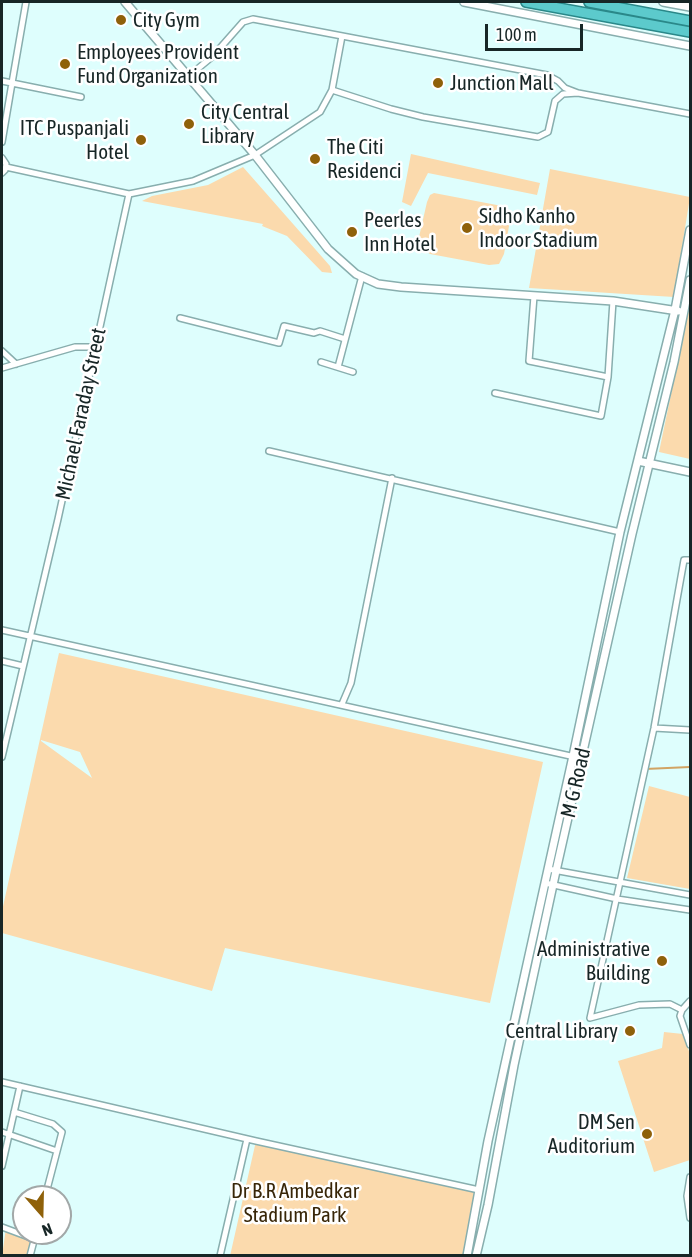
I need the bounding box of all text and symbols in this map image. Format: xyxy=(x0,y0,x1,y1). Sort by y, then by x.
place label: City Gym xyxy=(133,7,200,33)
scale bar xyxy=(488,12,586,50)
marker: City Gym xyxy=(114,13,128,27)
text: 100 m xyxy=(496,24,537,45)
place label: Employees Provident Fund Organization xyxy=(77,39,239,89)
marker: Employees Provident Fund Organization xyxy=(58,57,72,71)
place label: Junction Mall xyxy=(450,70,554,96)
marker: Junction Mall xyxy=(431,76,445,90)
place label: City Central Library xyxy=(201,99,289,149)
place label: ITC Puspanjali Hotel xyxy=(20,115,129,165)
marker: City Central Library xyxy=(182,117,196,131)
marker: ITC Puspanjali Hotel xyxy=(134,133,148,147)
place label: The Citi Residenci xyxy=(327,134,402,184)
marker: The Citi Residenci xyxy=(308,152,322,166)
place label: Sidho Kanho Indoor Stadium xyxy=(479,203,598,253)
place label: Peerles Inn Hotel xyxy=(364,207,436,257)
marker: Sidho Kanho Indoor Stadium xyxy=(460,221,474,235)
marker: Peerles Inn Hotel xyxy=(345,225,359,239)
street label: Michael Faraday Street xyxy=(50,326,112,502)
street label: M G Road xyxy=(556,746,596,820)
place label: Administrative Building xyxy=(537,936,650,986)
marker: Administrative Building xyxy=(655,954,669,968)
place label: Central Library xyxy=(506,1018,618,1044)
marker: Central Library xyxy=(623,1024,637,1038)
place label: DM Sen Auditorium xyxy=(548,1109,635,1159)
marker: DM Sen Auditorium xyxy=(640,1127,654,1141)
park label: Dr B.R Ambedkar Stadium Park xyxy=(231,1178,359,1228)
north arrow xyxy=(12,1185,72,1245)
text: N xyxy=(40,1220,55,1240)

